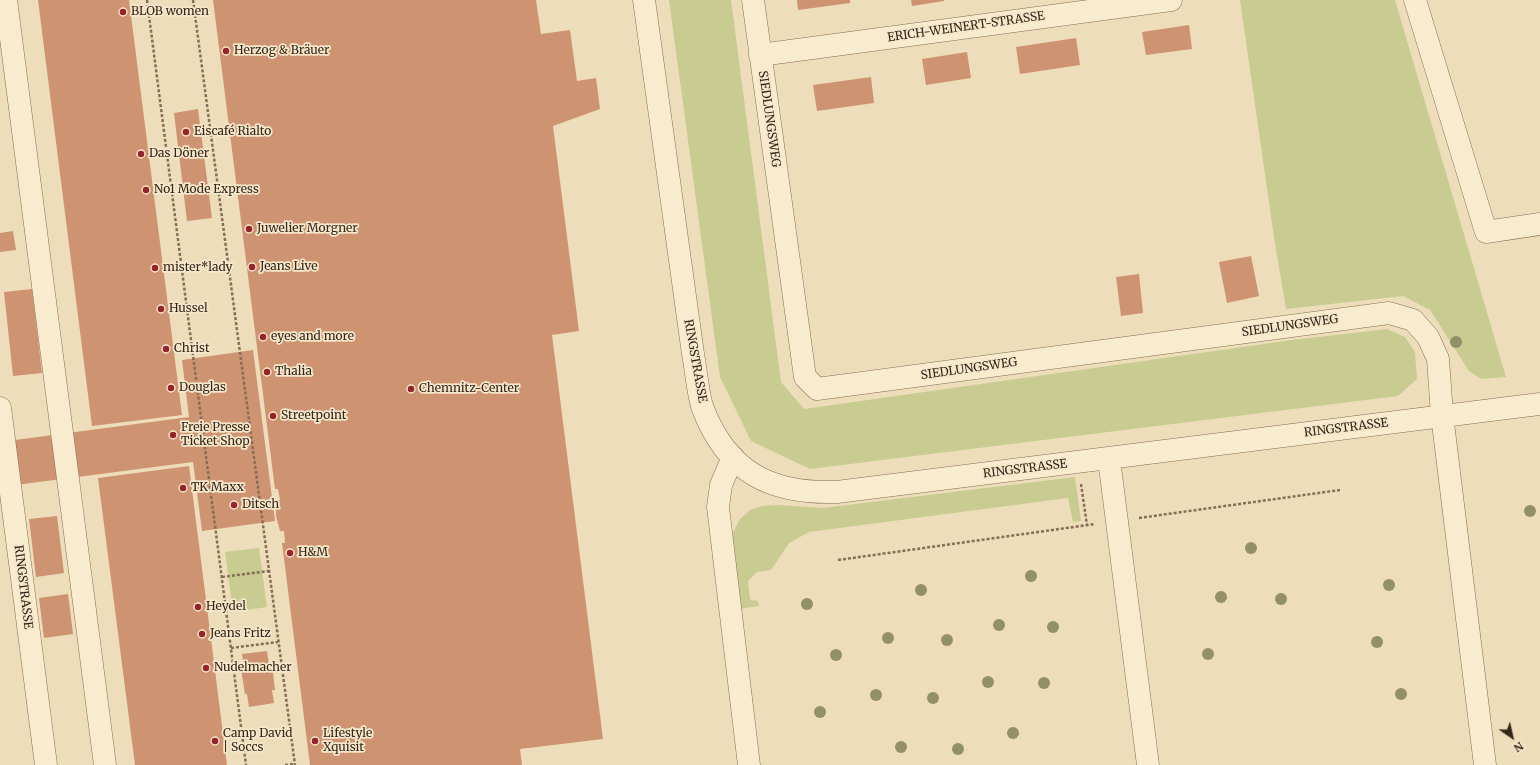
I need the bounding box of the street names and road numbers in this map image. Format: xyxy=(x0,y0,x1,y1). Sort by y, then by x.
street label: ERICH-WEINERT-STRASSE xyxy=(886,9,1046,45)
street label: SIEDLUNGSWEG xyxy=(755,70,783,168)
street label: SIEDLUNGSWEG xyxy=(1241,312,1339,340)
street label: RINGSTRASSE xyxy=(681,318,709,404)
street label: SIEDLUNGSWEG xyxy=(920,355,1018,383)
street label: RINGSTRASSE xyxy=(1303,416,1389,440)
street label: RINGSTRASSE xyxy=(982,457,1068,481)
street label: RINGSTRASSE xyxy=(11,544,35,630)

